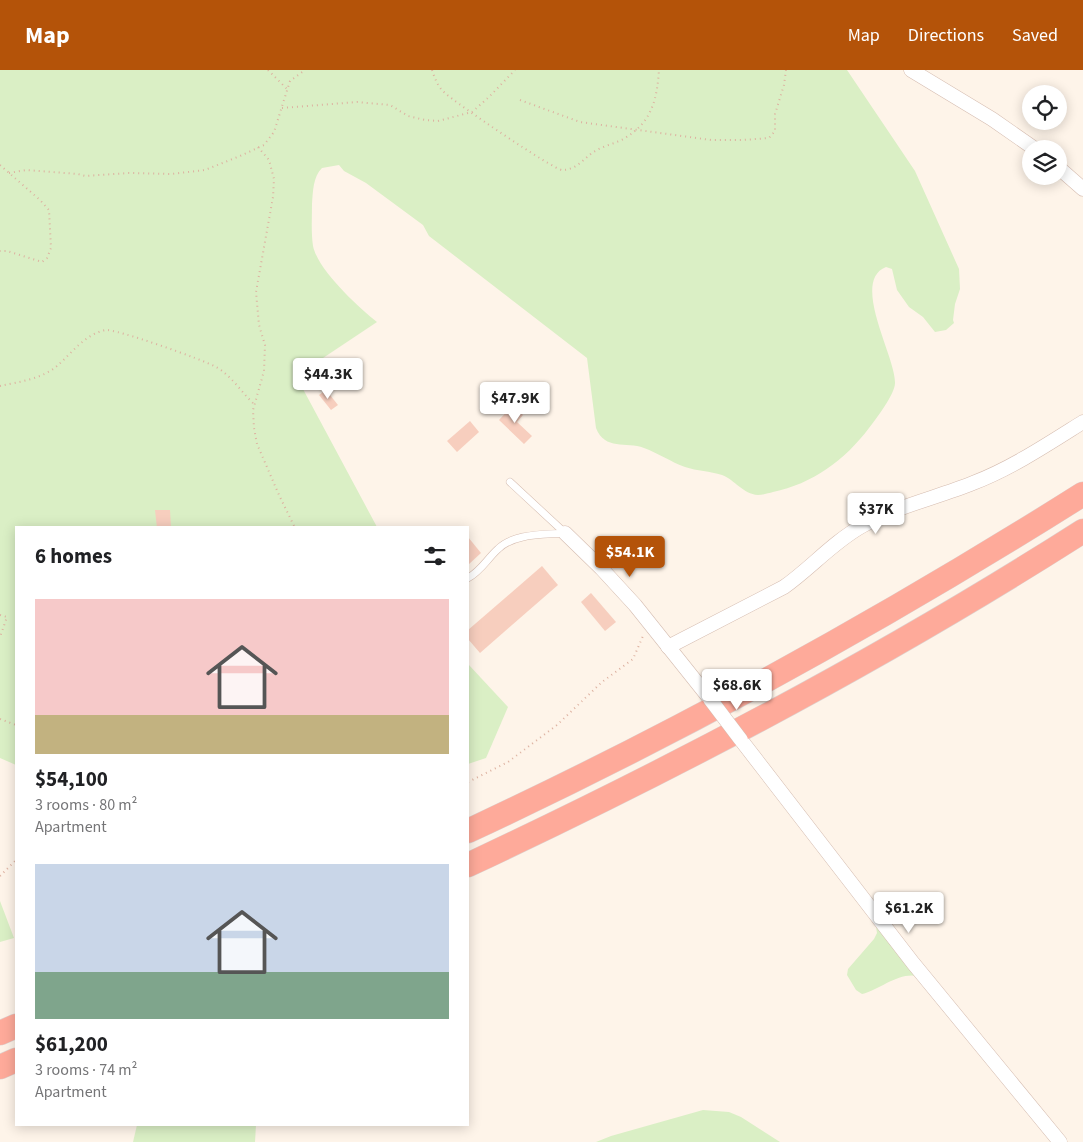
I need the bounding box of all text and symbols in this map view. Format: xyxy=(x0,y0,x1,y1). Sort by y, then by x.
text: Map xyxy=(25,18,70,53)
text: Map xyxy=(848,23,880,48)
text: Directions xyxy=(908,23,984,48)
text: Saved xyxy=(1012,23,1058,48)
map controls xyxy=(1022,85,1067,185)
button: locate xyxy=(1022,85,1067,130)
button: layers xyxy=(1022,140,1067,185)
pin: $44.3K xyxy=(287,358,369,400)
text: $44.3K xyxy=(304,363,352,385)
pin: $47.9K xyxy=(474,382,556,424)
text: $47.9K xyxy=(491,387,539,409)
pin: $37K xyxy=(846,492,906,535)
text: $37K xyxy=(858,498,894,520)
pin: $54.1K xyxy=(589,536,671,578)
text: 6 homes xyxy=(35,541,112,571)
text: $54.1K xyxy=(606,541,654,563)
icon: filters xyxy=(421,542,449,570)
icon: home xyxy=(197,632,287,722)
pin: $68.6K xyxy=(696,668,778,711)
text: $68.6K xyxy=(713,674,761,696)
text: $54,100 xyxy=(35,764,108,794)
text: 3 rooms · 80 m² xyxy=(35,794,137,816)
text: Apartment xyxy=(35,816,107,838)
pin: $61.2K xyxy=(868,892,950,934)
icon: home xyxy=(197,897,287,987)
text: $61.2K xyxy=(885,897,933,919)
text: $61,200 xyxy=(35,1029,108,1059)
text: 3 rooms · 74 m² xyxy=(35,1059,137,1081)
text: Apartment xyxy=(35,1081,107,1103)

